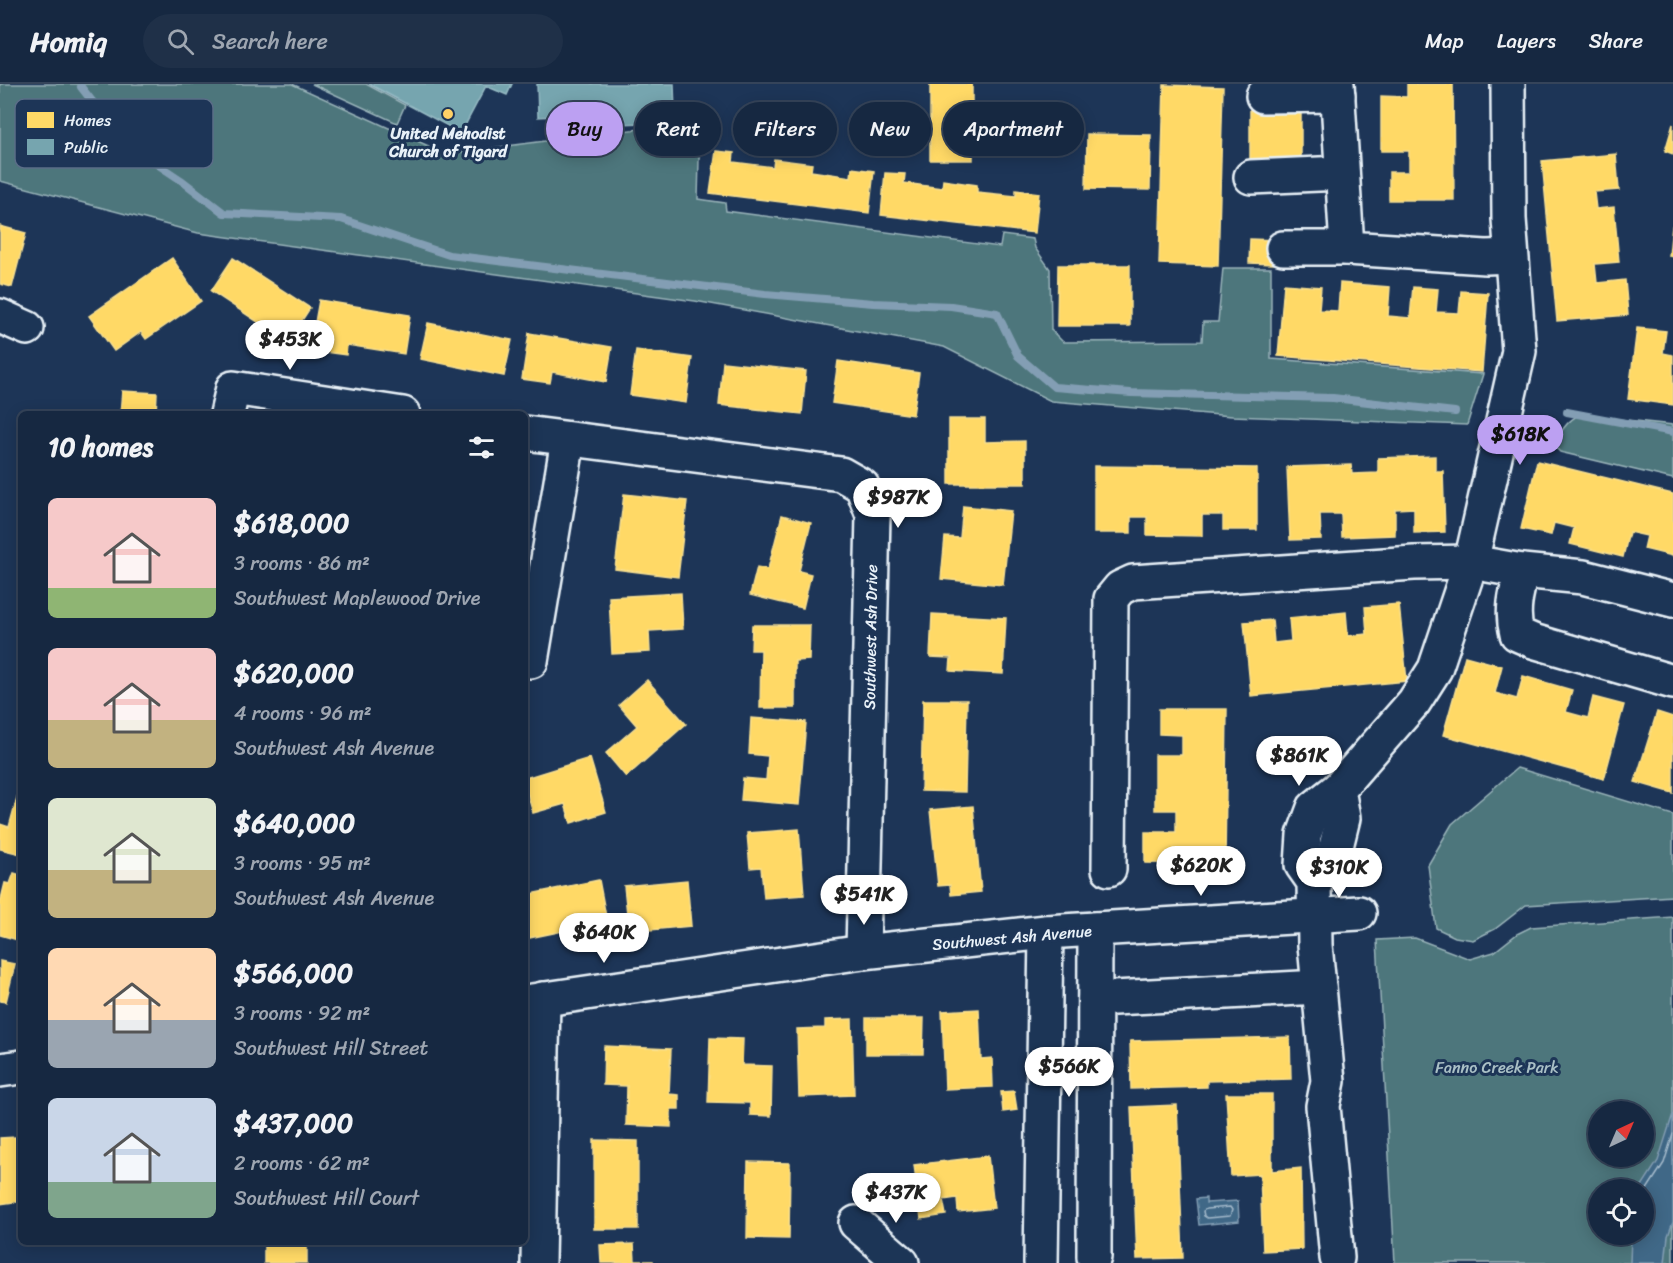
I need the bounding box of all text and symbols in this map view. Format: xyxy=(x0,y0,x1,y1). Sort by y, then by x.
search box xyxy=(143,14,563,68)
text: Homiq xyxy=(30,17,107,66)
text: Search here xyxy=(212,22,328,61)
text: Map xyxy=(1425,22,1464,60)
text: Layers xyxy=(1497,22,1556,60)
text: Share xyxy=(1589,22,1643,60)
icon: search xyxy=(164,25,197,58)
legend xyxy=(15,99,213,168)
chip: Buy xyxy=(546,102,623,156)
chip: Rent xyxy=(635,102,721,156)
chip: Filters xyxy=(733,102,837,156)
chip: New xyxy=(849,102,931,156)
chip: Apartment xyxy=(943,102,1084,156)
text: Homes xyxy=(64,106,112,135)
marker: United Mehodist Church of Tigard xyxy=(441,107,455,121)
place label: United Mehodist Church of Tigard xyxy=(388,119,508,166)
text: Public xyxy=(64,133,108,162)
pin: $453K xyxy=(248,320,332,371)
text: $453K xyxy=(259,322,321,357)
pin: $618K xyxy=(1478,415,1562,466)
text: $618K xyxy=(1491,417,1549,452)
text: 10 homes xyxy=(48,424,153,470)
icon: filters xyxy=(465,431,498,464)
pin: $987K xyxy=(856,478,940,529)
text: $987K xyxy=(867,480,929,515)
text: $618,000 xyxy=(234,500,349,546)
icon: home xyxy=(96,522,168,594)
text: 3 rooms · 86 m² xyxy=(234,546,370,581)
street label: Southwest Ash Drive xyxy=(855,564,886,710)
text: Southwest Maplewood Drive xyxy=(234,581,480,616)
text: $620,000 xyxy=(234,650,354,696)
icon: home xyxy=(96,672,168,744)
text: 4 rooms · 96 m² xyxy=(234,696,372,731)
text: Southwest Ash Avenue xyxy=(234,731,434,766)
pin: $861K xyxy=(1257,736,1341,787)
text: $861K xyxy=(1270,738,1328,773)
text: $640,000 xyxy=(234,800,355,846)
icon: home xyxy=(96,822,168,894)
text: 3 rooms · 95 m² xyxy=(234,846,371,881)
pin: $620K xyxy=(1159,846,1243,897)
text: $620K xyxy=(1170,848,1232,883)
pin: $310K xyxy=(1297,848,1381,899)
text: $310K xyxy=(1310,850,1368,885)
pin: $541K xyxy=(822,875,906,926)
text: $541K xyxy=(835,877,893,912)
text: Southwest Ash Avenue xyxy=(234,881,434,916)
pin: $640K xyxy=(562,913,646,964)
text: $640K xyxy=(573,915,635,950)
street label: Southwest Ash Avenue xyxy=(931,916,1093,959)
text: $566,000 xyxy=(234,950,353,996)
icon: home xyxy=(96,972,168,1044)
text: 3 rooms · 92 m² xyxy=(234,996,370,1031)
text: Southwest Hill Street xyxy=(234,1031,428,1066)
pin: $566K xyxy=(1027,1047,1111,1098)
text: $566K xyxy=(1039,1049,1099,1084)
park label: Fanno Creek Park xyxy=(1435,1053,1559,1082)
text: $437,000 xyxy=(234,1100,353,1146)
north arrow xyxy=(1588,1101,1654,1167)
map controls xyxy=(1588,1101,1654,1245)
icon: home xyxy=(96,1122,168,1194)
text: 2 rooms · 62 m² xyxy=(234,1146,370,1181)
pin: $437K xyxy=(854,1173,938,1224)
text: $437K xyxy=(866,1175,926,1210)
button: locate xyxy=(1588,1179,1654,1245)
text: Southwest Hill Court xyxy=(234,1181,419,1216)

